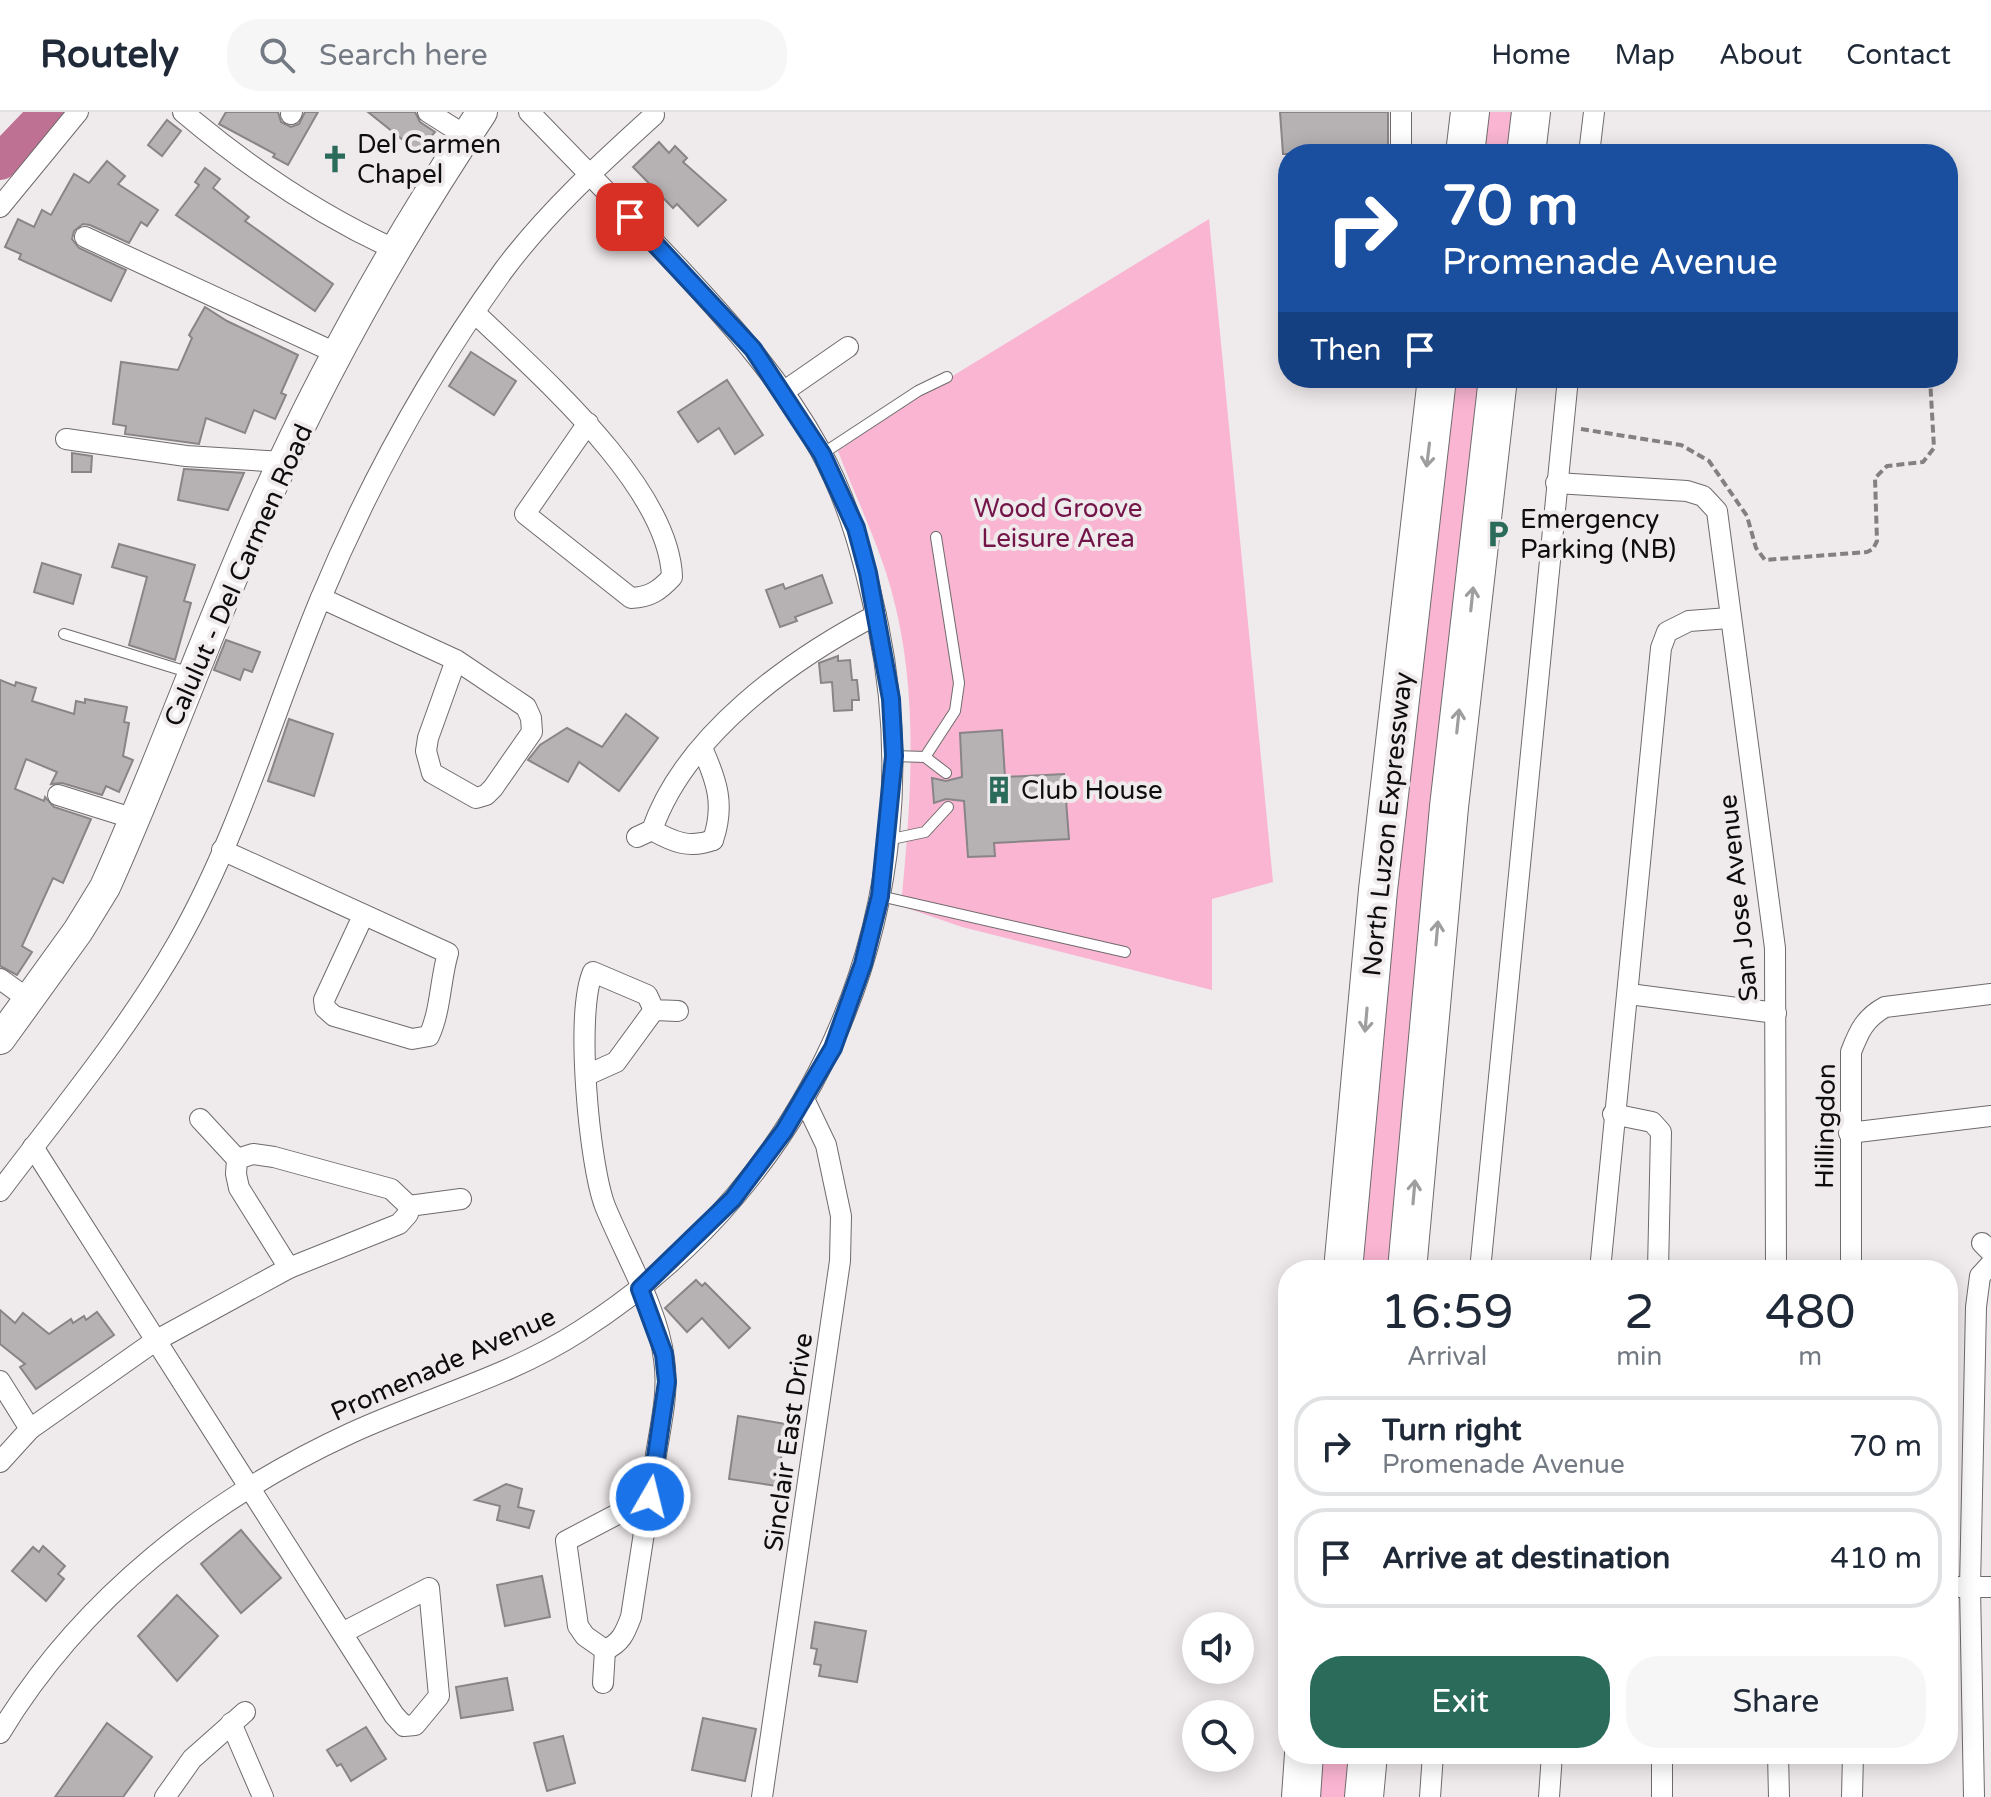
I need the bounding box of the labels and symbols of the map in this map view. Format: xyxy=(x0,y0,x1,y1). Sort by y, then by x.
place label: Del Carmen Chapel xyxy=(357,129,501,190)
church icon: Del Carmen Chapel xyxy=(320,144,350,174)
pin xyxy=(596,183,664,251)
street label: Calulut - Del Carmen Road xyxy=(158,419,319,731)
one-way arrow xyxy=(1420,442,1435,468)
park label: Wood Groove Leisure Area xyxy=(974,493,1142,554)
place label: Emergency Parking (NB) xyxy=(1520,504,1676,565)
parking icon: Emergency Parking (NB) xyxy=(1483,519,1513,549)
one-way arrow xyxy=(1464,586,1479,613)
street label: North Luzon Expressway xyxy=(1356,670,1419,978)
one-way arrow xyxy=(1451,708,1466,735)
building icon: Club House xyxy=(984,775,1014,805)
place label: Club House xyxy=(1021,775,1163,806)
street label: San Jose Avenue xyxy=(1712,793,1765,1003)
one-way arrow xyxy=(1429,920,1444,947)
one-way arrow xyxy=(1359,1006,1374,1033)
street label: Hillingdon xyxy=(1809,1063,1842,1189)
one-way arrow xyxy=(1406,1179,1421,1206)
street label: Promenade Avenue xyxy=(326,1301,560,1428)
street label: Sinclair East Drive xyxy=(758,1331,819,1553)
position arrow xyxy=(608,1455,692,1539)

